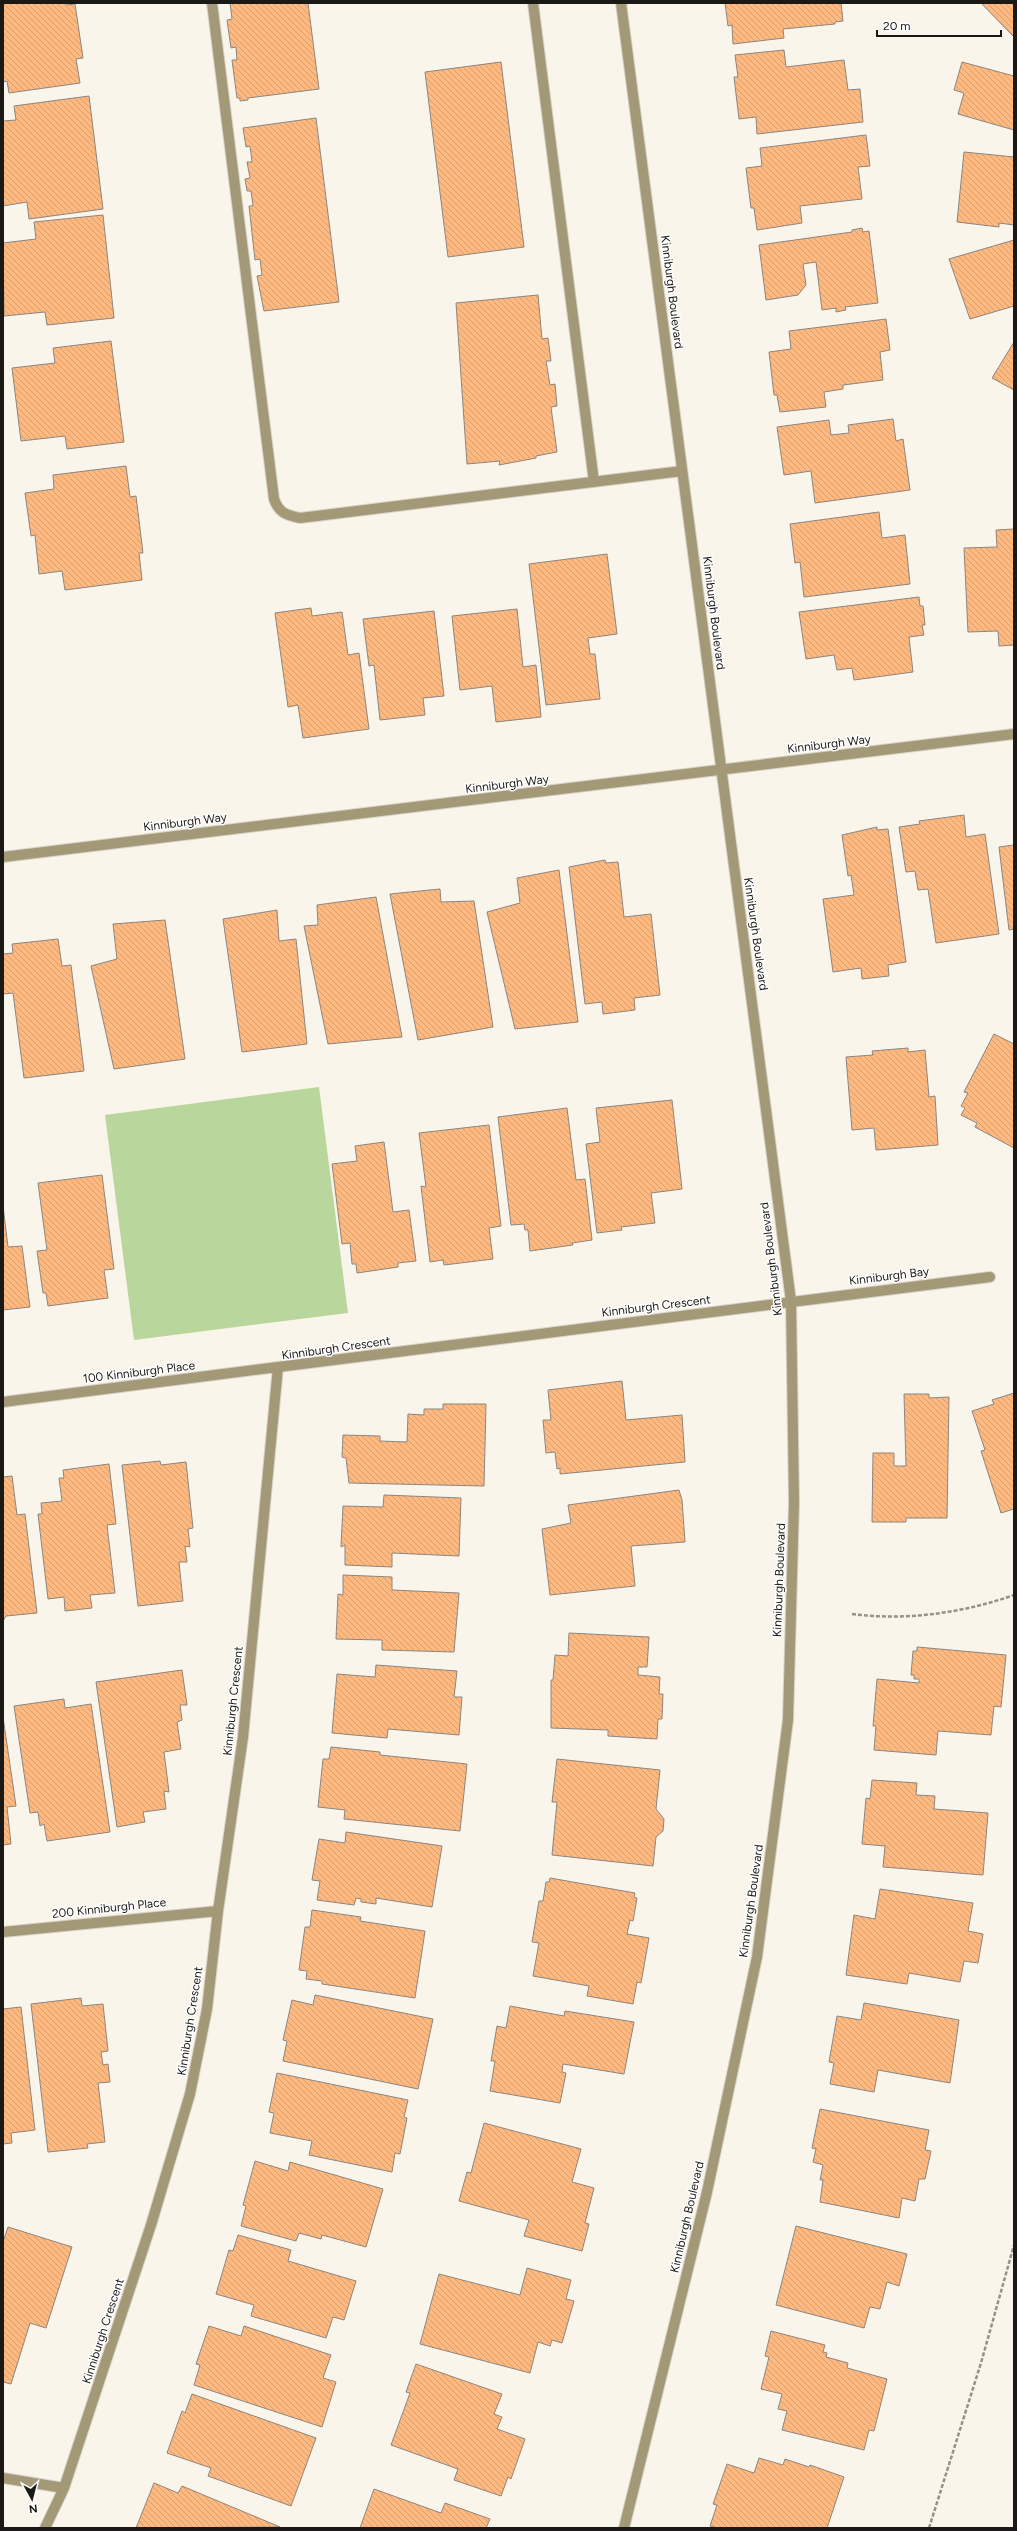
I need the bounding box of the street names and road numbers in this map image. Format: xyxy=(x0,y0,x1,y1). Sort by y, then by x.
street label: Kinniburgh Boulevard xyxy=(658,235,686,349)
street label: Kinniburgh Boulevard xyxy=(700,556,728,670)
street label: Kinniburgh Way xyxy=(786,732,872,756)
street label: Kinniburgh Way xyxy=(464,772,550,796)
street label: Kinniburgh Way xyxy=(142,810,228,834)
street label: Kinniburgh Boulevard xyxy=(741,877,771,991)
street label: Kinniburgh Boulevard xyxy=(757,1202,785,1316)
street label: Kinniburgh Bay xyxy=(848,1264,930,1288)
street label: Kinniburgh Crescent xyxy=(601,1292,712,1320)
street label: Kinniburgh Crescent xyxy=(281,1333,392,1363)
street label: 100 Kinniburgh Place xyxy=(82,1358,196,1386)
street label: Kinniburgh Boulevard xyxy=(770,1523,788,1637)
street label: Kinniburgh Crescent xyxy=(220,1645,246,1756)
street label: Kinniburgh Boulevard xyxy=(736,1844,766,1958)
street label: 200 Kinniburgh Place xyxy=(51,1895,167,1921)
street label: Kinniburgh Crescent xyxy=(174,1965,206,2076)
street label: Kinniburgh Boulevard xyxy=(667,2160,707,2274)
street label: Kinniburgh Crescent xyxy=(79,2276,127,2385)

